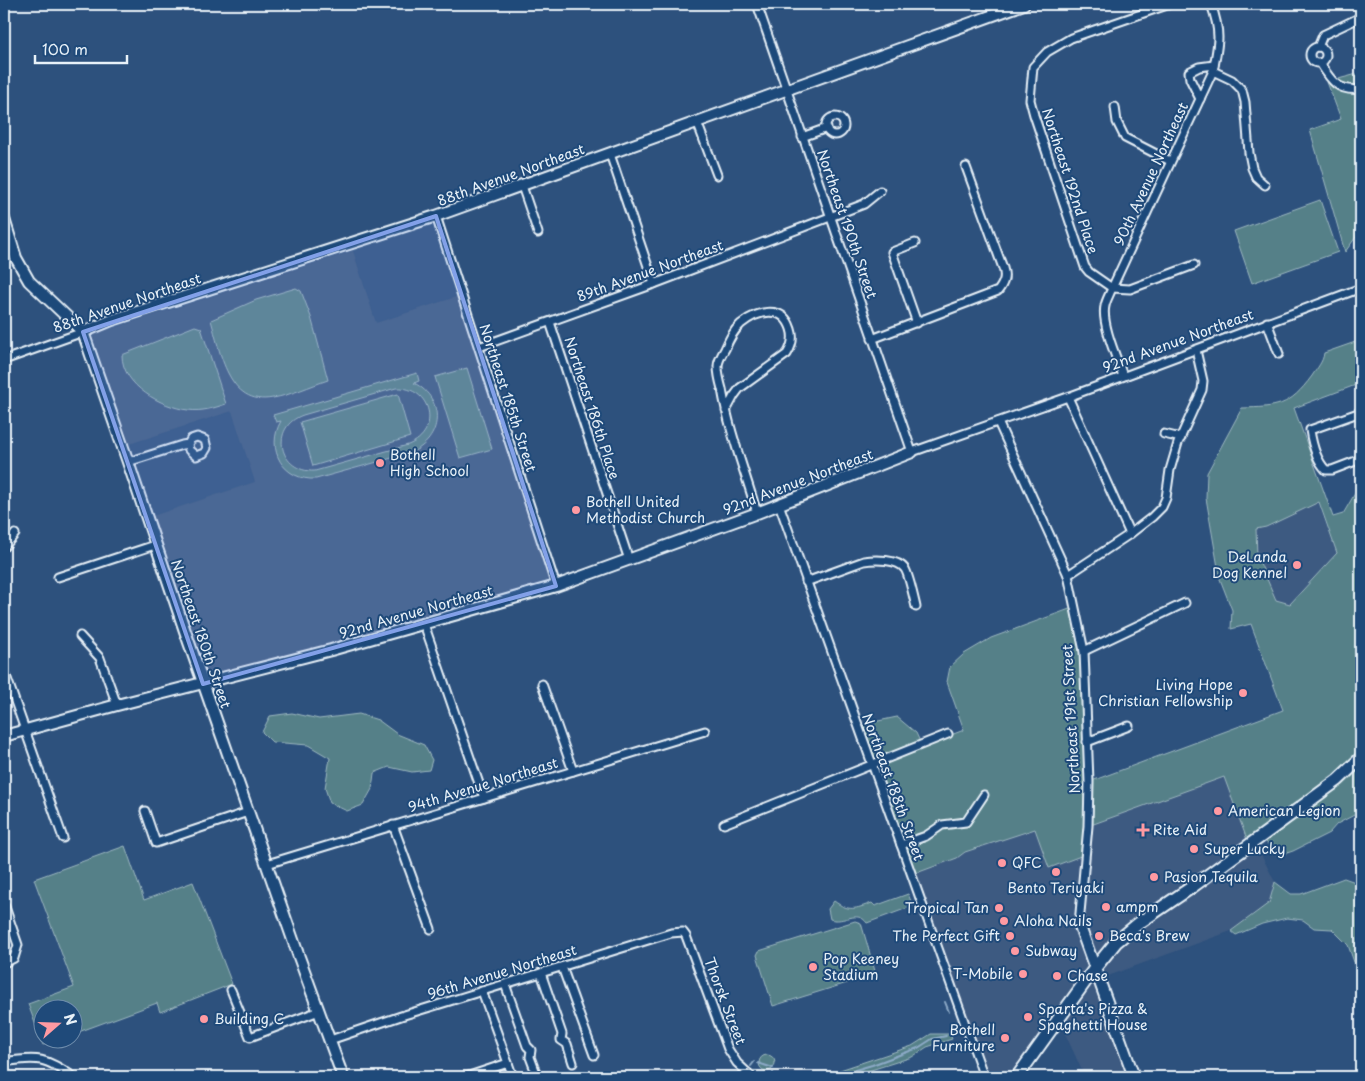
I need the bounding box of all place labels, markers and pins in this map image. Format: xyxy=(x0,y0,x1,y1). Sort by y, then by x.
place label: Bothell High School xyxy=(390,444,469,481)
marker: Bothell High School xyxy=(374,457,386,469)
place label: Bothell United Methodist Church xyxy=(586,491,705,528)
marker: Bothell United Methodist Church xyxy=(570,504,582,516)
place label: DeLanda Dog Kennel xyxy=(1212,546,1287,583)
marker: DeLanda Dog Kennel xyxy=(1291,559,1303,571)
place label: Living Hope Christian Fellowship xyxy=(1098,674,1233,711)
marker: Living Hope Christian Fellowship xyxy=(1237,687,1249,699)
place label: American Legion xyxy=(1228,800,1341,821)
marker: American Legion xyxy=(1212,805,1224,817)
place label: Rite Aid xyxy=(1153,819,1207,840)
marker: Rite Aid xyxy=(1137,824,1149,836)
place label: Super Lucky xyxy=(1204,838,1285,859)
marker: Super Lucky xyxy=(1188,843,1200,855)
place label: QFC xyxy=(1012,852,1042,873)
marker: QFC xyxy=(996,857,1008,869)
marker: Bento Teriyaki xyxy=(1050,866,1062,878)
place label: Pasion Tequila xyxy=(1164,866,1258,887)
marker: Pasion Tequila xyxy=(1148,871,1160,883)
place label: Bento Teriyaki xyxy=(1008,877,1104,898)
place label: ampm xyxy=(1116,896,1159,917)
place label: Tropical Tan xyxy=(905,897,989,918)
marker: ampm xyxy=(1100,901,1112,913)
marker: Tropical Tan xyxy=(993,902,1005,914)
place label: Aloha Nails xyxy=(1014,910,1092,931)
marker: Aloha Nails xyxy=(998,915,1010,927)
place label: The Perfect Gift xyxy=(892,925,1000,946)
place label: Beca's Brew xyxy=(1109,925,1189,946)
marker: The Perfect Gift xyxy=(1004,930,1016,942)
marker: Beca's Brew xyxy=(1093,930,1105,942)
place label: Subway xyxy=(1025,940,1077,961)
marker: Subway xyxy=(1009,945,1021,957)
place label: Pop Keeney Stadium xyxy=(823,948,899,985)
marker: Pop Keeney Stadium xyxy=(807,961,819,973)
place label: T-Mobile xyxy=(953,963,1013,984)
place label: Chase xyxy=(1067,965,1108,986)
marker: T-Mobile xyxy=(1017,968,1029,980)
marker: Chase xyxy=(1051,970,1063,982)
place label: Sparta's Pizza & Spaghetti House xyxy=(1038,998,1148,1035)
place label: Building C xyxy=(214,1008,284,1029)
marker: Sparta's Pizza & Spaghetti House xyxy=(1022,1011,1034,1023)
marker: Building C xyxy=(198,1013,210,1025)
place label: Bothell Furniture xyxy=(932,1019,995,1056)
marker: Bothell Furniture xyxy=(999,1032,1011,1044)

